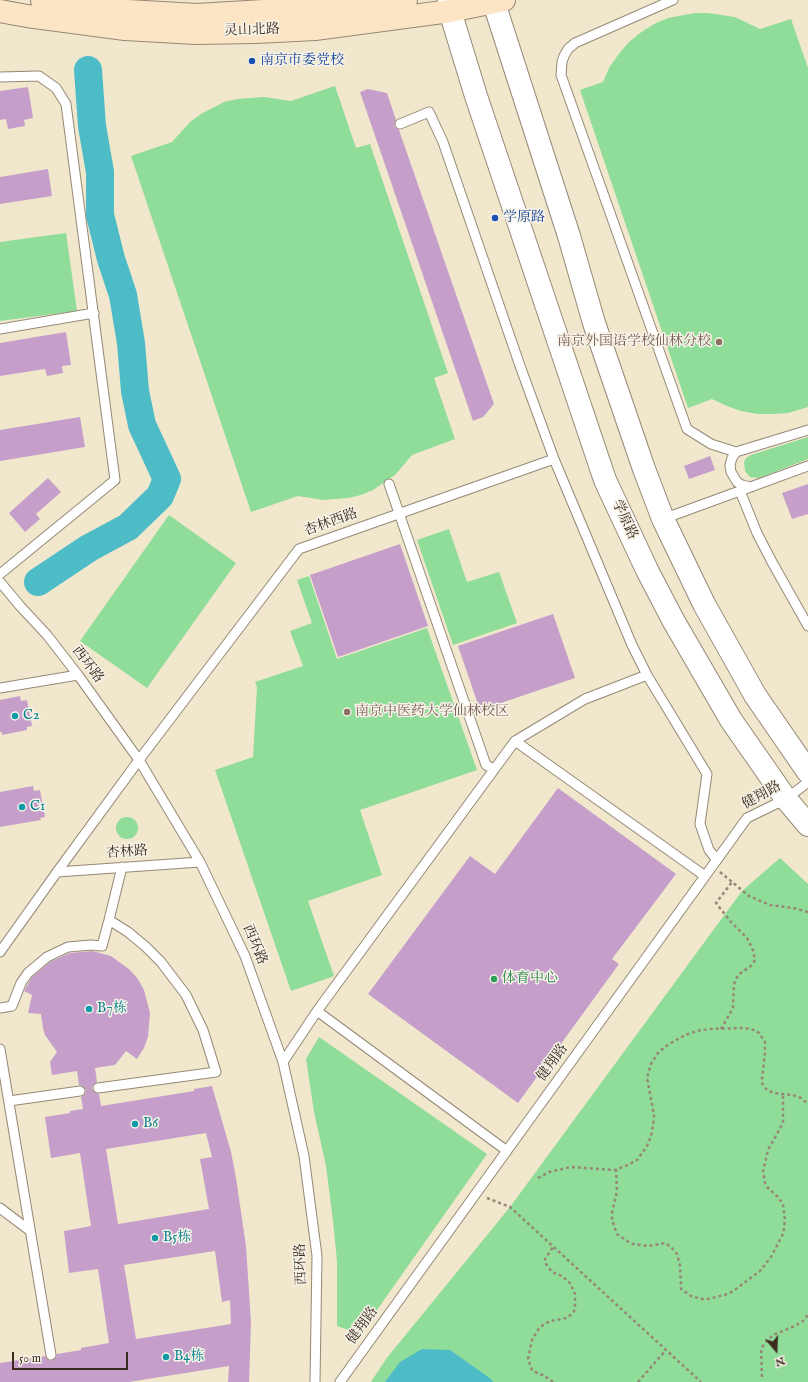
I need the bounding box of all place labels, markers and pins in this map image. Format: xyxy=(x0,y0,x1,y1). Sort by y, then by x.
place label: 南京市委党校 xyxy=(260,53,344,69)
marker: 南京市委党校 xyxy=(247,56,257,66)
place label: 学原路 xyxy=(503,210,545,226)
marker: 学原路 xyxy=(490,213,500,223)
place label: 南京外国语学校仙林分校 xyxy=(557,334,711,350)
marker: 南京外国语学校仙林分校 xyxy=(714,337,724,347)
place label: 南京中医药大学仙林校区 xyxy=(355,704,509,720)
marker: 南京中医药大学仙林校区 xyxy=(342,707,352,717)
place label: C2 xyxy=(23,708,40,724)
marker: C2 xyxy=(10,711,20,721)
place label: C1 xyxy=(30,799,45,815)
marker: C1 xyxy=(17,802,27,812)
place label: 体育中心 xyxy=(502,971,558,987)
marker: 体育中心 xyxy=(489,974,499,984)
place label: B7栋 xyxy=(97,1001,127,1017)
marker: B7栋 xyxy=(84,1004,94,1014)
place label: B6 xyxy=(143,1116,158,1132)
marker: B6 xyxy=(130,1119,140,1129)
place label: B5栋 xyxy=(163,1230,191,1246)
marker: B5栋 xyxy=(150,1233,160,1243)
place label: B4栋 xyxy=(174,1349,204,1365)
marker: B4栋 xyxy=(161,1352,171,1362)

